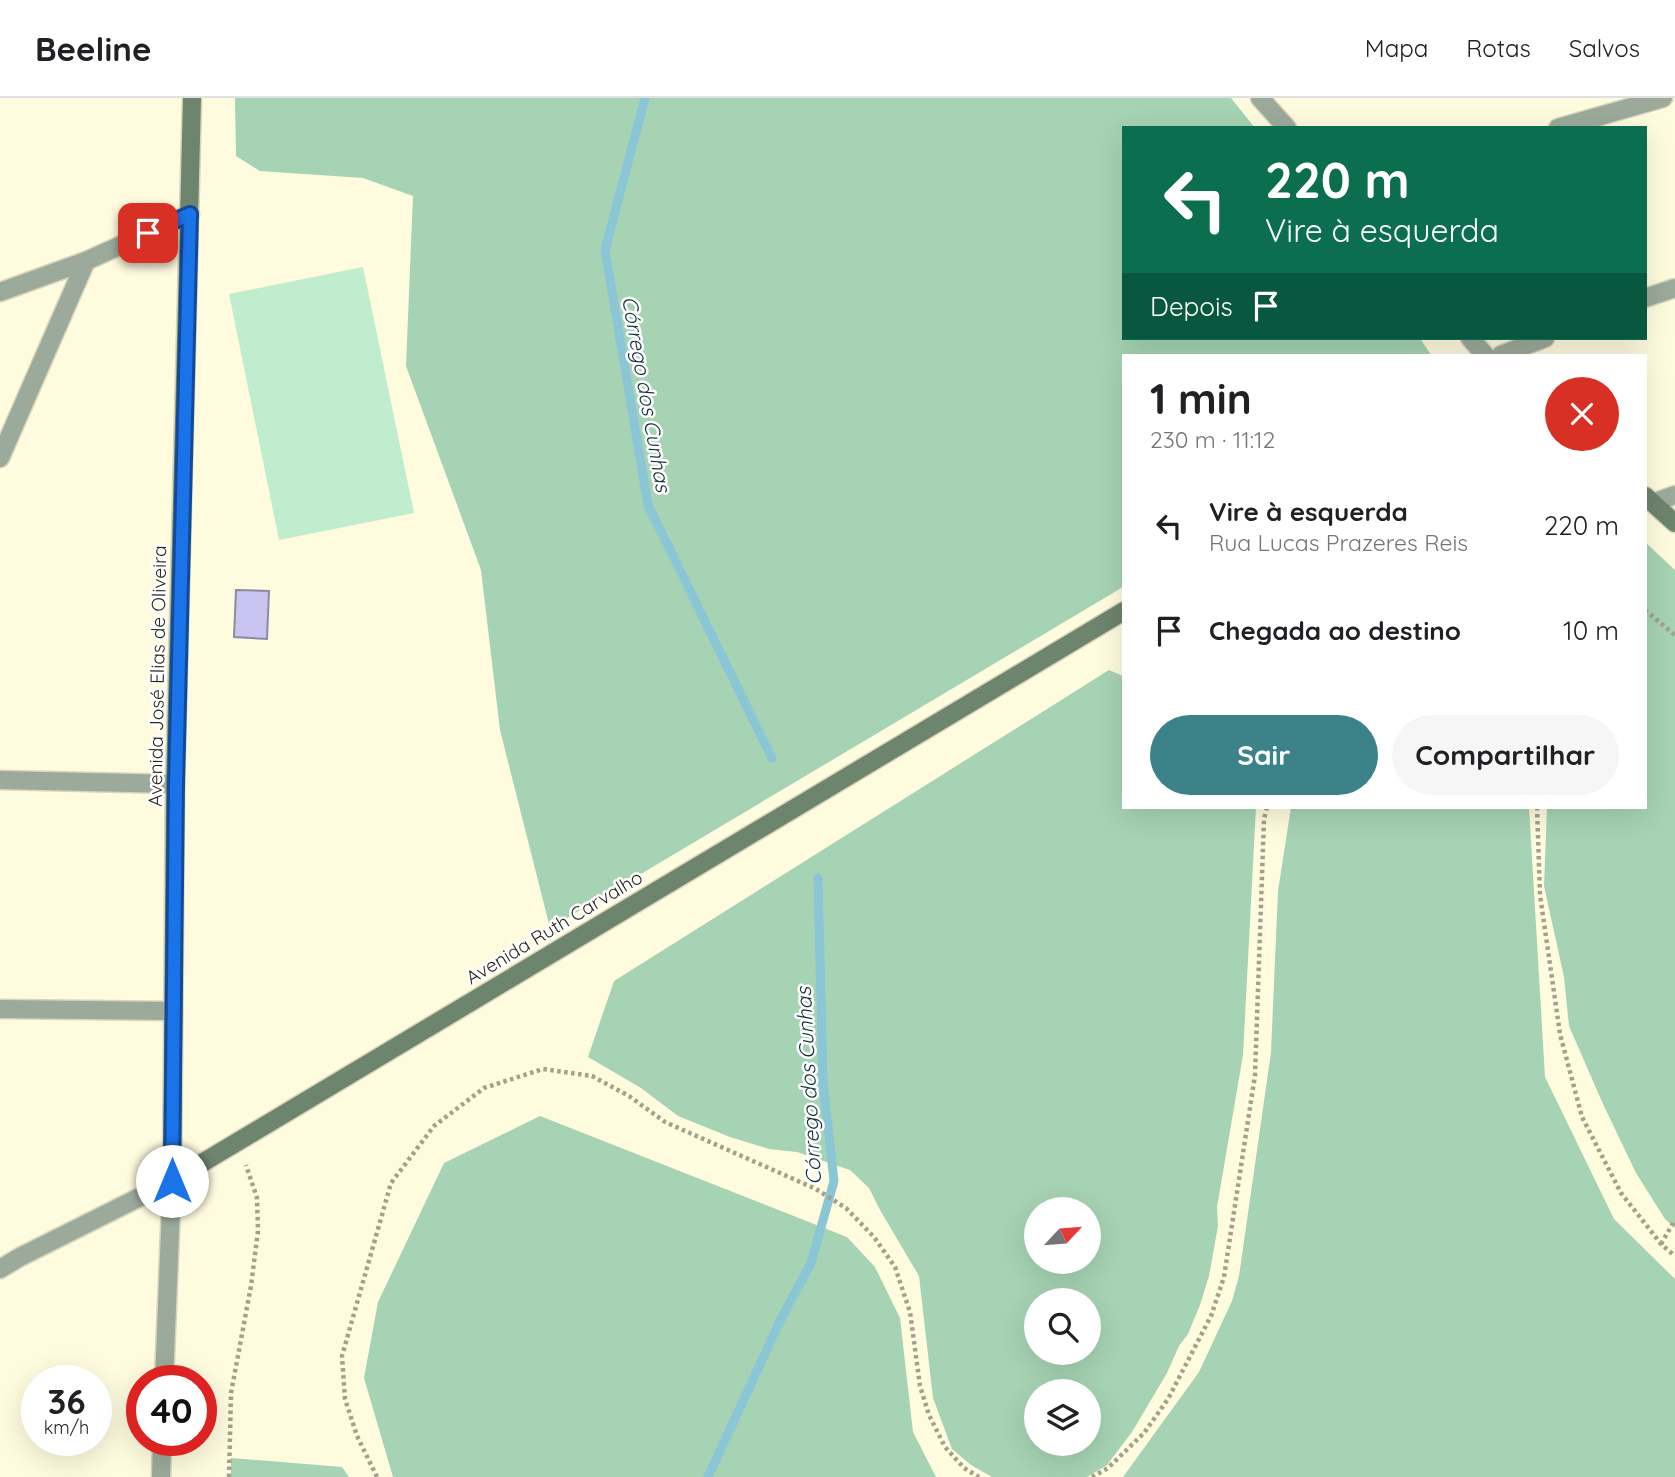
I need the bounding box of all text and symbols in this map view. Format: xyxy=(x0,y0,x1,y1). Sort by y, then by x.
text: Beeline xyxy=(35,28,151,69)
text: Mapa xyxy=(1365,33,1428,63)
text: Rotas xyxy=(1466,33,1531,63)
text: Salvos xyxy=(1569,33,1640,63)
text: 220 m xyxy=(1265,149,1410,210)
icon: left xyxy=(1150,154,1241,245)
pin xyxy=(118,203,178,263)
text: Vire à esquerda xyxy=(1265,210,1499,250)
icon: arrive xyxy=(129,214,167,252)
icon: arrive xyxy=(1247,287,1285,325)
text: Depois xyxy=(1150,290,1233,323)
water label: Córrego dos Cunhas xyxy=(617,294,677,495)
text: 1 min xyxy=(1150,372,1252,425)
button: close xyxy=(1545,377,1619,451)
text: 230 m · 11:12 xyxy=(1150,425,1275,454)
text: Vire à esquerda xyxy=(1209,495,1408,528)
icon: left xyxy=(1150,507,1188,545)
text: 220 m xyxy=(1544,509,1619,542)
text: Rua Lucas Prazeres Reis xyxy=(1209,528,1468,557)
street label: Avenida José Elias de Oliveira xyxy=(143,545,171,807)
icon: arrive xyxy=(1150,612,1188,650)
text: Chegada ao destino xyxy=(1209,614,1461,647)
text: 10 m xyxy=(1563,614,1619,647)
button: Sair xyxy=(1150,715,1378,795)
button: Compartilhar xyxy=(1392,715,1619,795)
street label: Avenida Ruth Carvalho xyxy=(461,865,647,989)
water label: Córrego dos Cunhas xyxy=(790,985,826,1186)
position arrow xyxy=(135,1144,209,1218)
north arrow xyxy=(1024,1197,1101,1274)
map controls xyxy=(1024,1197,1101,1456)
button: search xyxy=(1024,1288,1101,1365)
speed limit sign: 40 xyxy=(126,1365,217,1456)
text: 36 xyxy=(47,1379,86,1423)
button: layers xyxy=(1024,1379,1101,1456)
text: km/h xyxy=(44,1416,89,1439)

